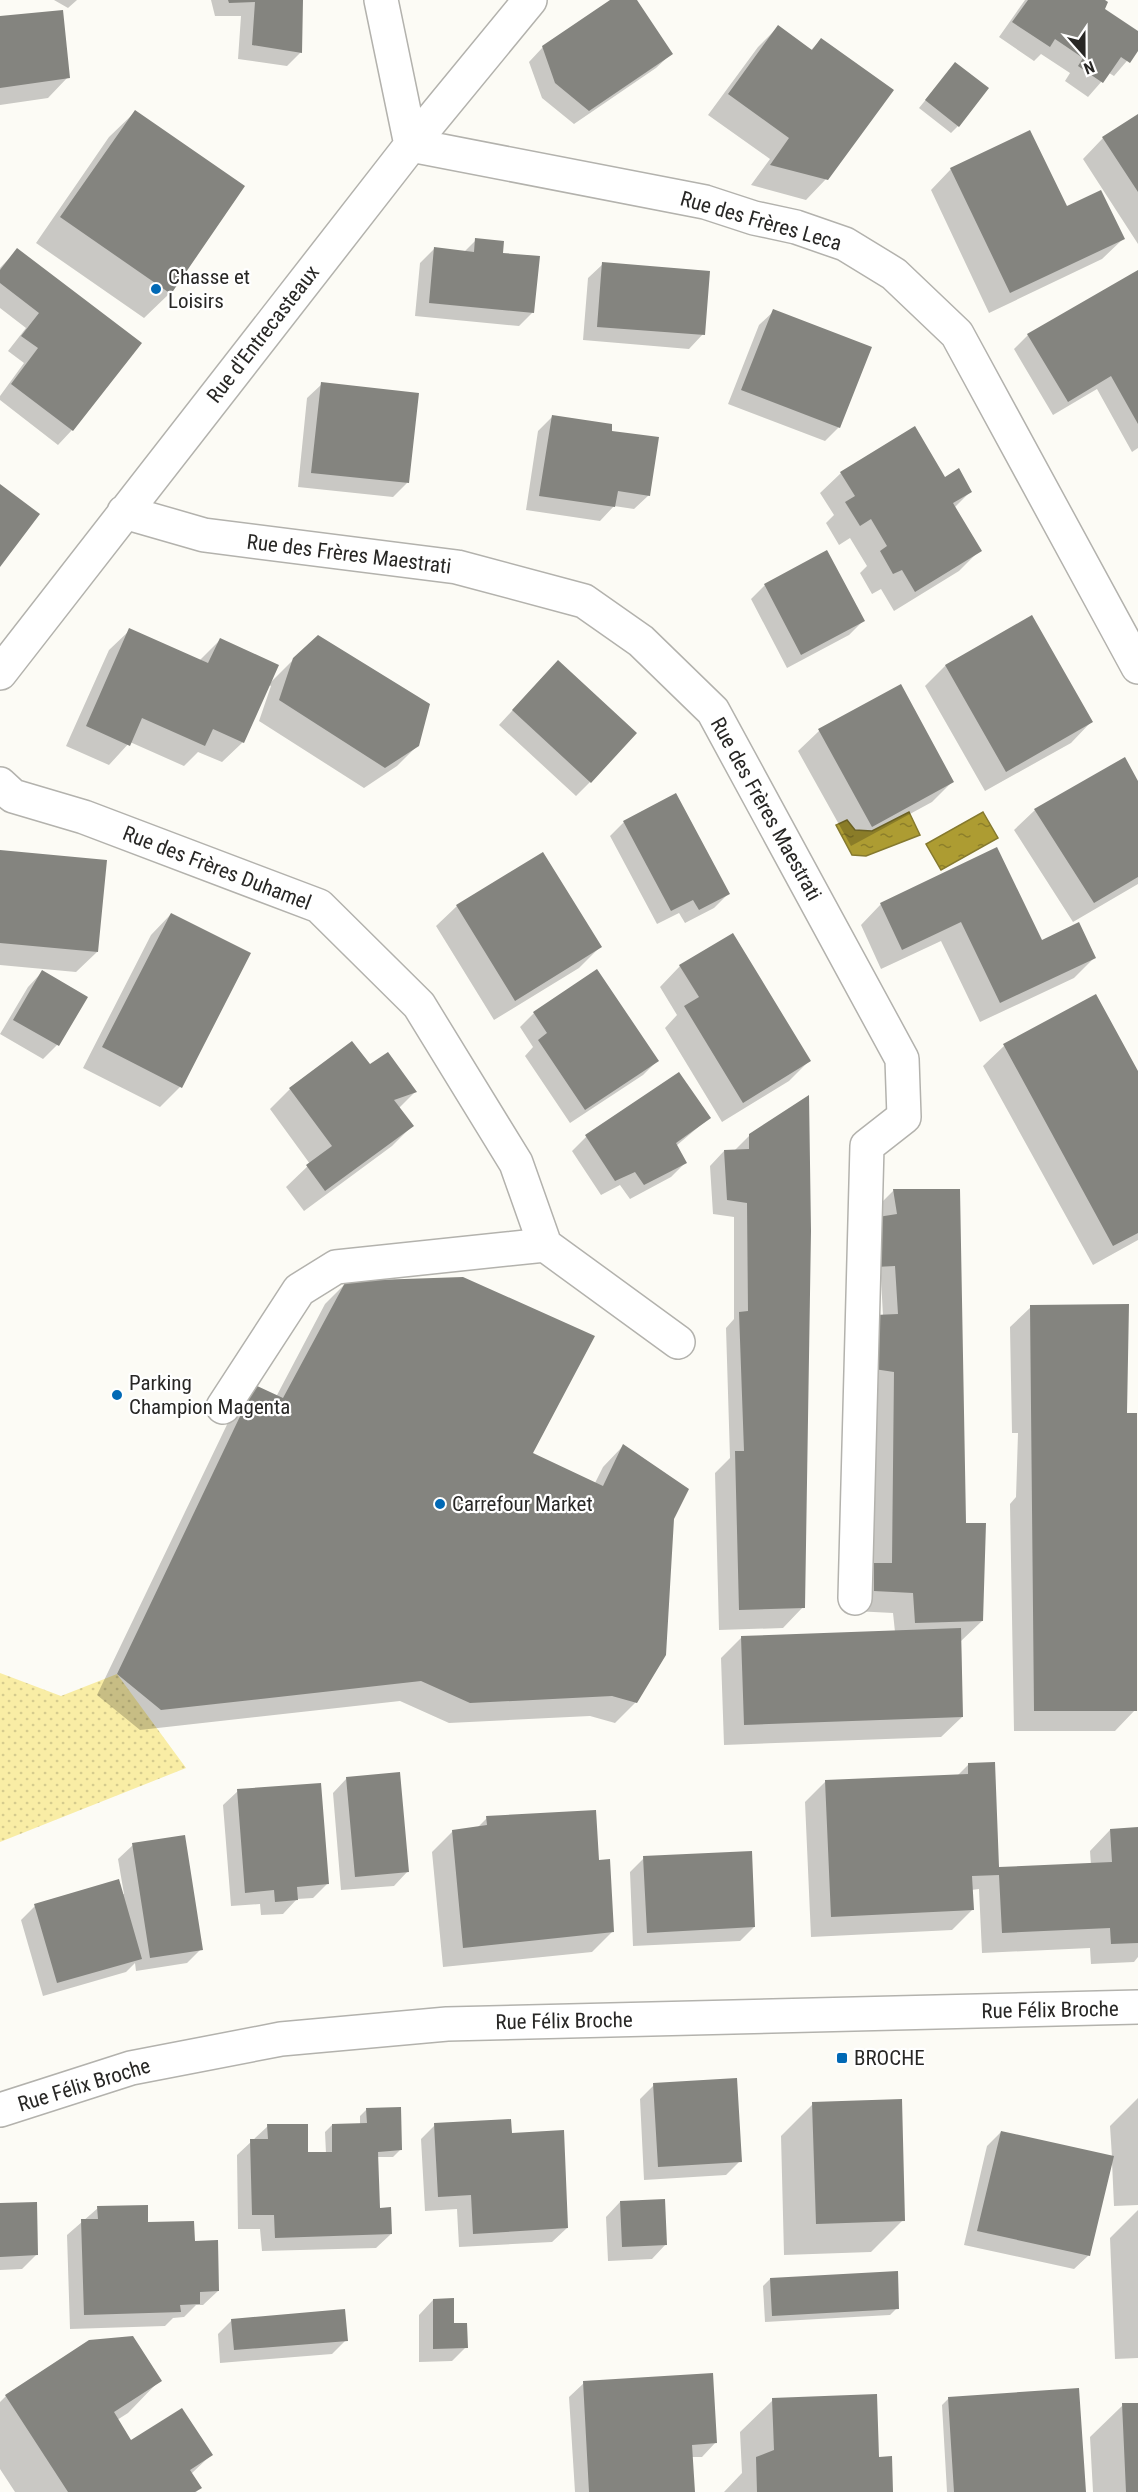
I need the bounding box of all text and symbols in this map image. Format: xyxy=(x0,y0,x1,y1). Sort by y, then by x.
north arrow xyxy=(1054,24,1114,84)
text: N xyxy=(1081,57,1097,78)
street label: Rue des Frères Leca xyxy=(678,187,844,255)
street label: Rue d'Entrecasteaux xyxy=(202,261,324,407)
place label: Chasse et Loisirs xyxy=(168,265,250,313)
marker: Chasse et Loisirs xyxy=(149,282,163,296)
street label: Rue des Frères Maestrati xyxy=(246,530,452,578)
street label: Rue des Frères Maestrati xyxy=(706,713,826,905)
street label: Rue des Frères Duhamel xyxy=(119,821,315,915)
place label: Parking Champion Magenta xyxy=(129,1371,290,1419)
marker: Parking Champion Magenta xyxy=(110,1388,124,1402)
place label: Carrefour Market xyxy=(452,1492,593,1516)
marker: Carrefour Market xyxy=(433,1497,447,1511)
street label: Rue Félix Broche xyxy=(981,1997,1119,2023)
street label: Rue Félix Broche xyxy=(495,2008,633,2034)
place label: BROCHE xyxy=(854,2046,925,2070)
marker: BROCHE xyxy=(835,2051,849,2065)
street label: Rue Félix Broche xyxy=(15,2053,153,2117)

